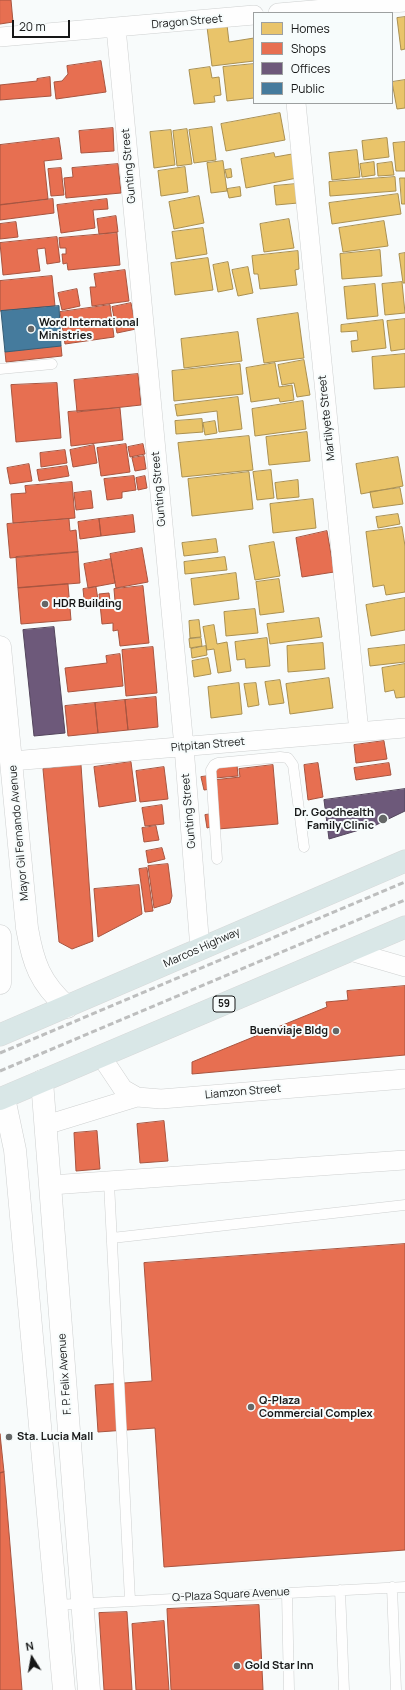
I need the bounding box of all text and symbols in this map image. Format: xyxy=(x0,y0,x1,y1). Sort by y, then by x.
scale bar xyxy=(14,12,72,38)
street label: Dragon Street xyxy=(151,12,223,32)
legend xyxy=(253,12,393,104)
text: 20 m xyxy=(19,18,46,35)
text: Homes xyxy=(291,20,330,37)
text: Shops xyxy=(291,40,326,57)
text: Offices xyxy=(291,60,330,77)
text: Public xyxy=(291,80,325,97)
street label: Gunting Street xyxy=(119,128,139,204)
place label: Word International Ministries xyxy=(39,316,139,342)
marker: Word International Ministries xyxy=(26,324,36,334)
street label: Martilyete Street xyxy=(316,375,338,461)
street label: Gunting Street xyxy=(149,451,169,527)
place label: HDR Building xyxy=(53,597,122,611)
marker: HDR Building xyxy=(40,599,50,609)
street label: Pitpitan Street xyxy=(170,735,246,755)
street label: Mayor Gil Fernando Avenue xyxy=(6,765,32,901)
street label: Gunting Street xyxy=(179,773,199,849)
place label: Dr. Goodhealth Family Clinic xyxy=(294,806,374,832)
marker: Dr. Goodhealth Family Clinic xyxy=(377,813,389,825)
street label: Marcos Highway xyxy=(162,925,242,971)
road number: 59 xyxy=(213,996,235,1012)
place label: Buenviaje Bldg xyxy=(250,1024,328,1038)
marker: Buenviaje Bldg xyxy=(331,1026,341,1036)
street label: Liamzon Street xyxy=(204,1082,282,1102)
street label: F. P. Felix Avenue xyxy=(56,1333,74,1415)
place label: Q-Plaza Commercial Complex xyxy=(259,1394,373,1420)
marker: Q-Plaza Commercial Complex xyxy=(246,1402,256,1412)
place label: Sta. Lucia Mall xyxy=(17,1430,93,1444)
marker: Sta. Lucia Mall xyxy=(4,1432,14,1442)
street label: Q-Plaza Square Avenue xyxy=(172,1585,290,1605)
north arrow xyxy=(12,1638,52,1678)
text: N xyxy=(24,1638,35,1654)
place label: Gold Star Inn xyxy=(245,1659,314,1673)
marker: Gold Star Inn xyxy=(232,1661,242,1671)

